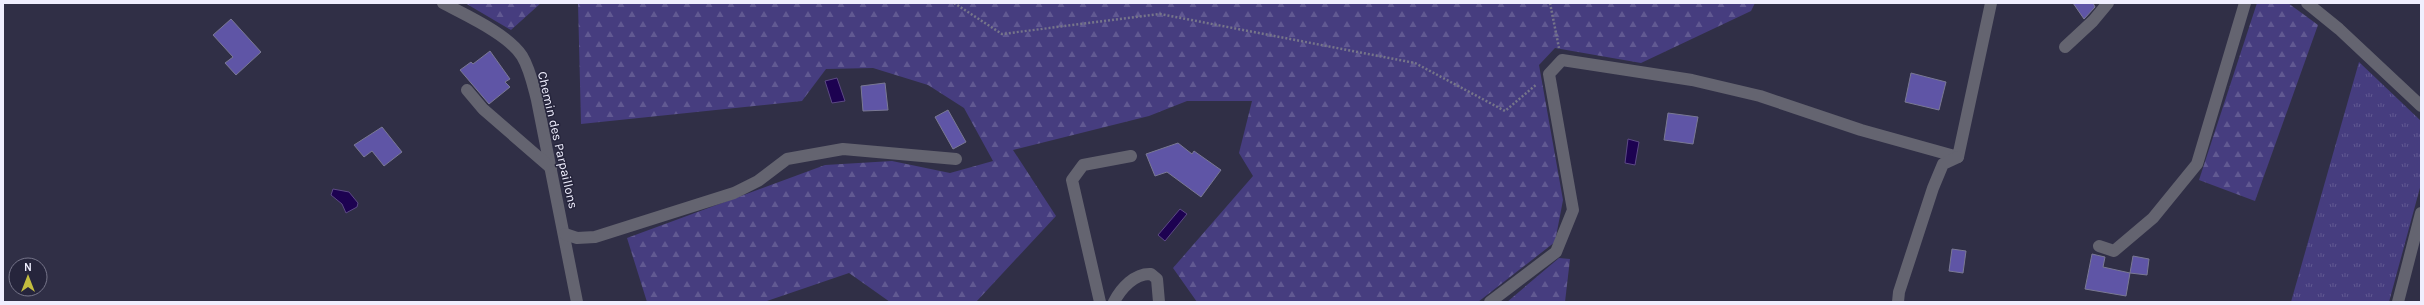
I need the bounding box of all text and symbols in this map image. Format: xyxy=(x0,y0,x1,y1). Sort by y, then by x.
street label: Chemin des Parpaillons xyxy=(535,70,581,210)
north arrow xyxy=(8,257,48,297)
text: N xyxy=(24,261,32,274)

